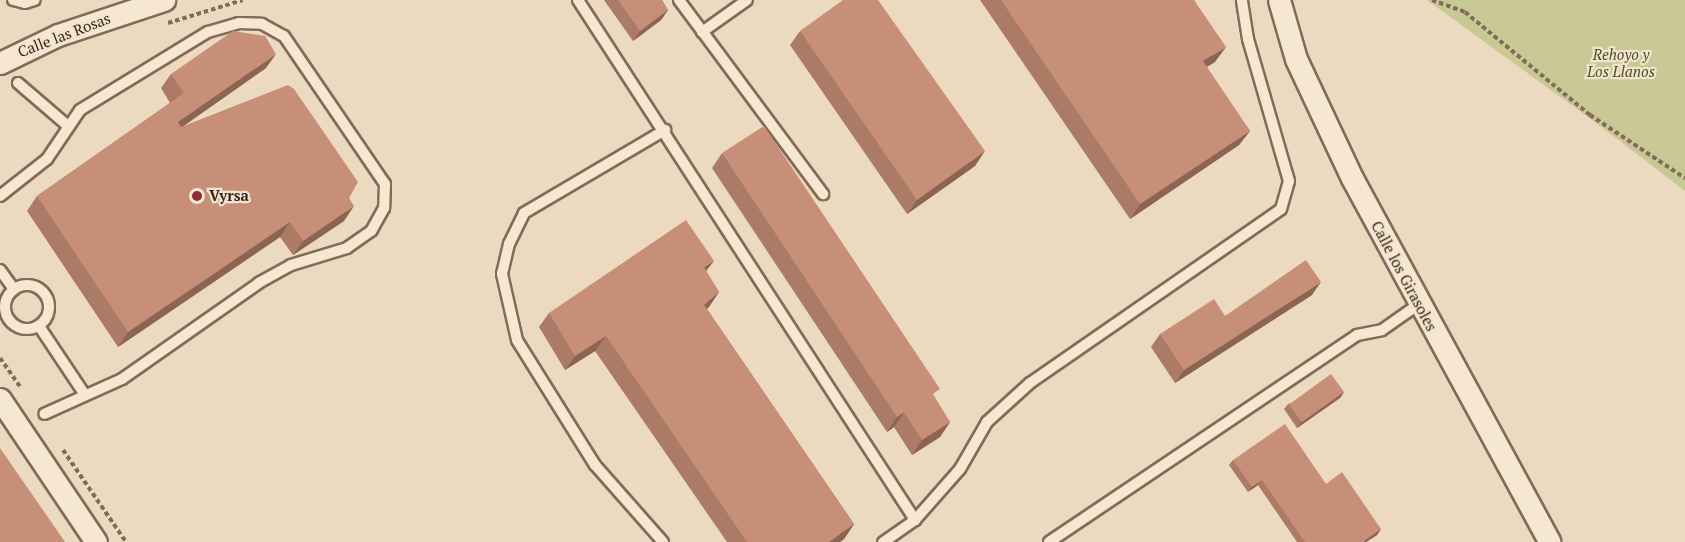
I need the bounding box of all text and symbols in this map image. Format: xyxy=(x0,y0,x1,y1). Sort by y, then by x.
street label: Calle las Rosas xyxy=(15,9,113,61)
park label: Rehoyo y Los Llanos xyxy=(1587,45,1655,80)
place label: Vyrsa xyxy=(209,187,249,205)
marker: Vyrsa xyxy=(190,189,204,203)
street label: Calle los Girasoles xyxy=(1367,218,1441,334)

